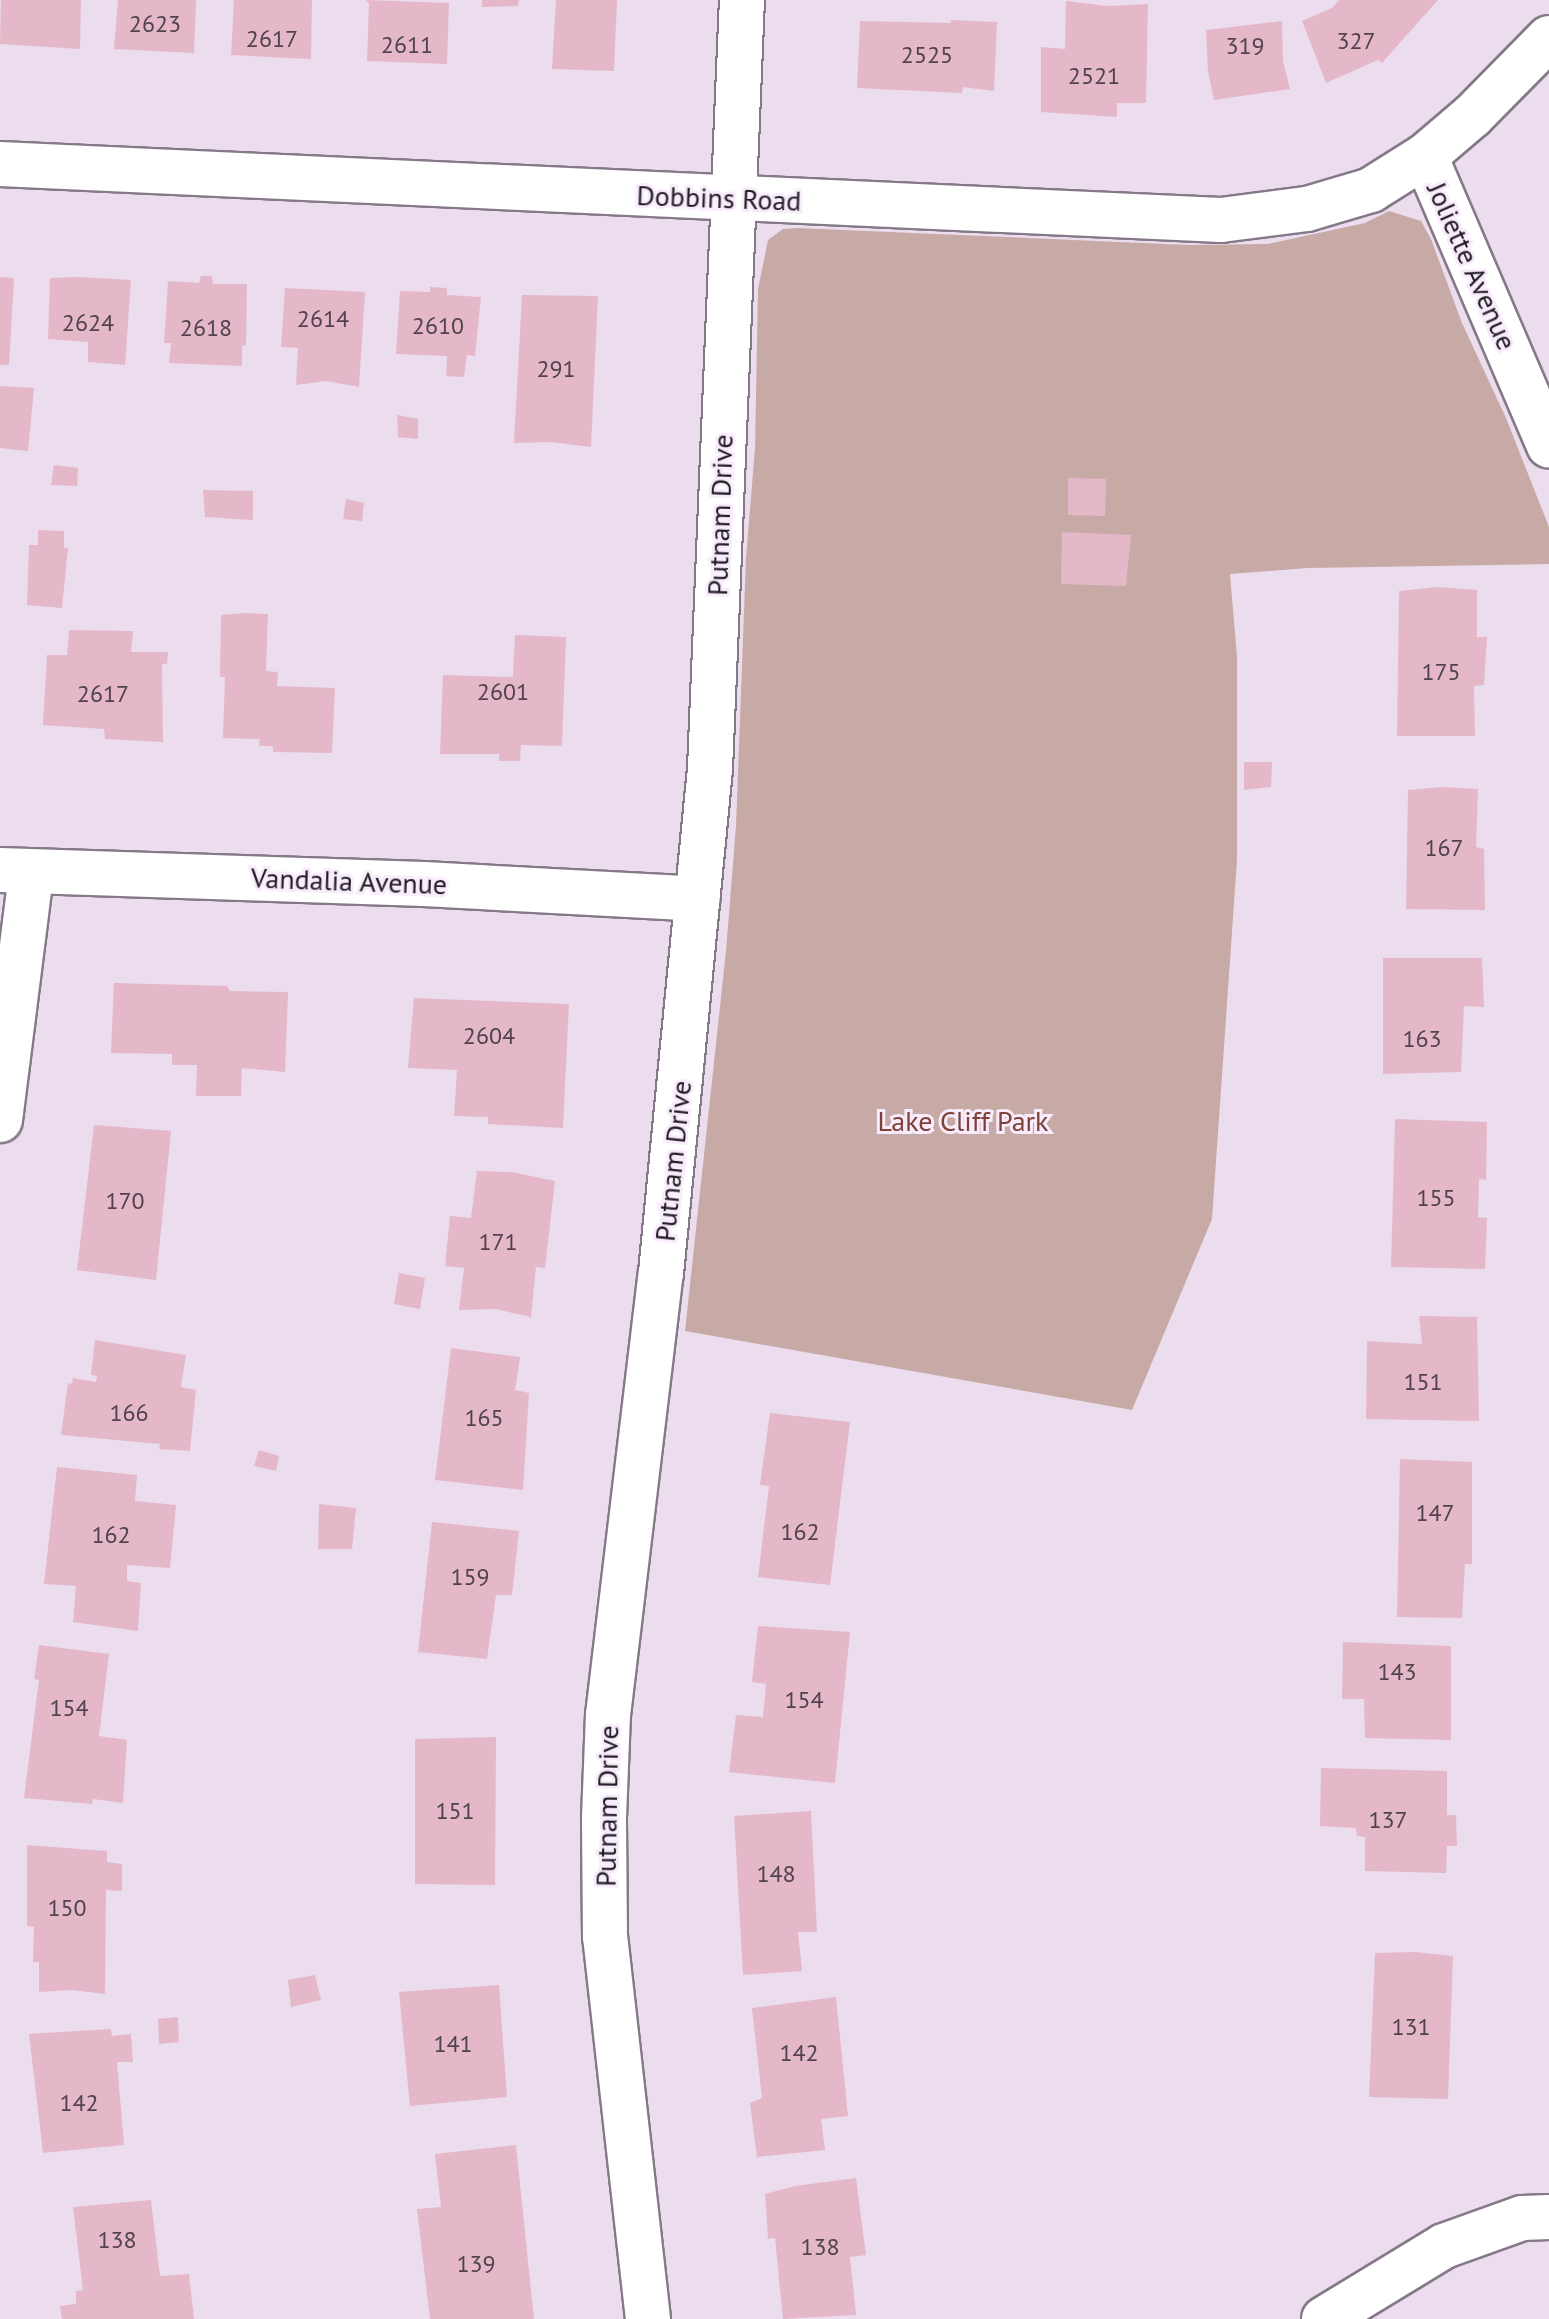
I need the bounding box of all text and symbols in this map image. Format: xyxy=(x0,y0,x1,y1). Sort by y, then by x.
house number: 2623 xyxy=(129,10,181,38)
house number: 2617 xyxy=(246,25,298,53)
house number: 327 xyxy=(1336,27,1376,55)
house number: 2611 xyxy=(381,31,433,59)
house number: 319 xyxy=(1225,32,1265,60)
house number: 2525 xyxy=(901,41,953,69)
house number: 2521 xyxy=(1068,62,1120,90)
street label: Joliette Avenue xyxy=(1420,177,1524,355)
street label: Dobbins Road xyxy=(636,178,802,218)
house number: 2614 xyxy=(297,305,349,333)
house number: 2624 xyxy=(62,309,114,337)
house number: 2610 xyxy=(412,312,464,340)
house number: 2618 xyxy=(180,314,232,342)
house number: 291 xyxy=(536,355,576,383)
street label: Putnam Drive xyxy=(700,434,740,596)
house number: 175 xyxy=(1421,658,1461,686)
house number: 2601 xyxy=(477,678,529,706)
house number: 2617 xyxy=(77,680,129,708)
house number: 167 xyxy=(1424,834,1464,862)
street label: Vandalia Avenue xyxy=(250,861,448,901)
house number: 2604 xyxy=(463,1022,515,1050)
house number: 163 xyxy=(1402,1025,1442,1053)
street label: Putnam Drive xyxy=(648,1079,698,1243)
park label: Lake Cliff Park xyxy=(877,1104,1049,1138)
house number: 155 xyxy=(1416,1184,1456,1212)
house number: 170 xyxy=(105,1187,145,1215)
house number: 171 xyxy=(478,1228,518,1256)
house number: 151 xyxy=(1403,1368,1443,1396)
house number: 166 xyxy=(109,1399,149,1427)
house number: 165 xyxy=(464,1404,504,1432)
house number: 147 xyxy=(1415,1499,1455,1527)
house number: 162 xyxy=(780,1518,820,1546)
house number: 162 xyxy=(91,1521,131,1549)
house number: 159 xyxy=(450,1563,490,1591)
house number: 143 xyxy=(1377,1658,1417,1686)
house number: 154 xyxy=(784,1686,824,1714)
house number: 154 xyxy=(49,1694,89,1722)
street label: Putnam Drive xyxy=(589,1725,625,1887)
house number: 151 xyxy=(435,1797,475,1825)
house number: 137 xyxy=(1368,1806,1408,1834)
house number: 148 xyxy=(756,1860,796,1888)
house number: 150 xyxy=(47,1894,87,1922)
house number: 131 xyxy=(1391,2013,1431,2041)
house number: 141 xyxy=(433,2030,473,2058)
house number: 142 xyxy=(779,2039,819,2067)
house number: 142 xyxy=(59,2089,99,2117)
house number: 138 xyxy=(97,2226,137,2254)
house number: 138 xyxy=(800,2233,840,2261)
house number: 139 xyxy=(456,2250,496,2278)

